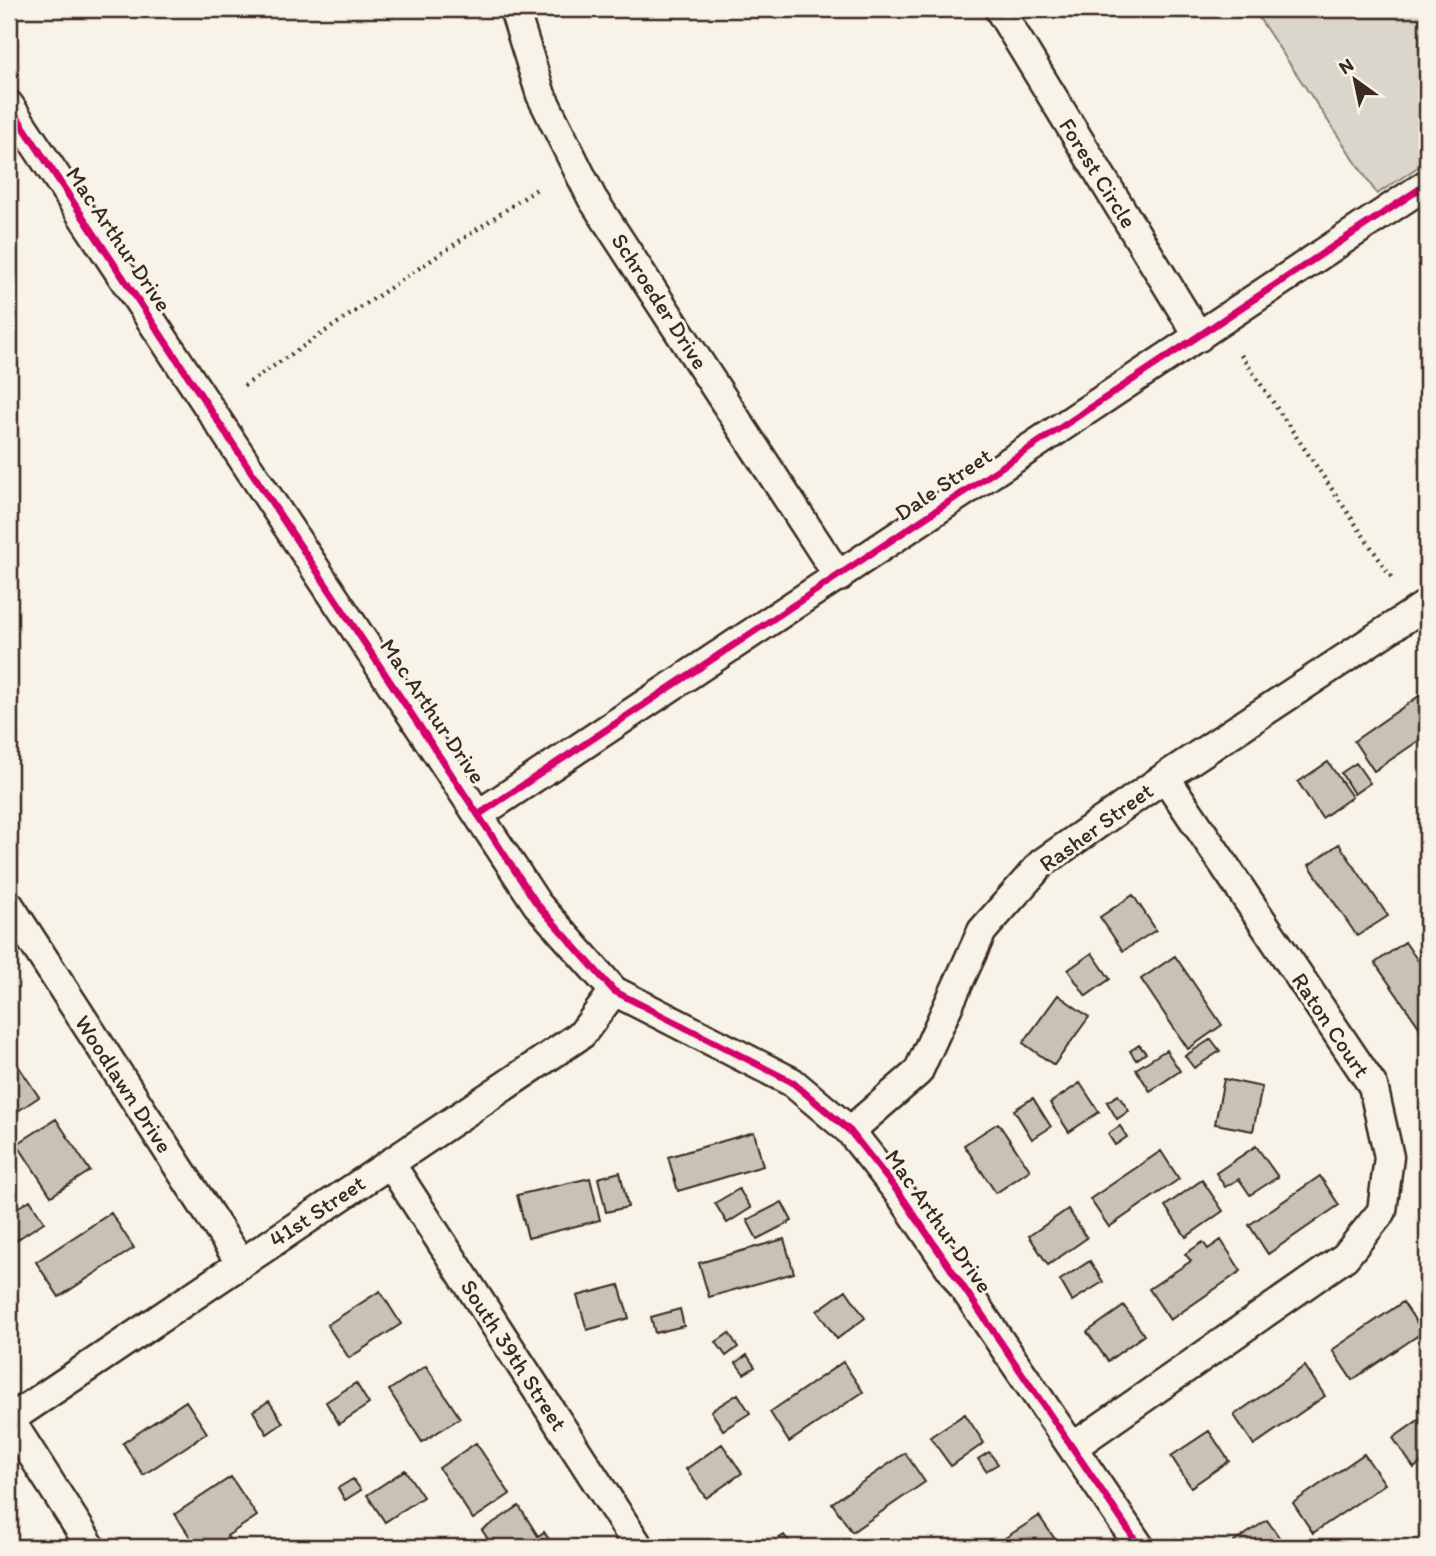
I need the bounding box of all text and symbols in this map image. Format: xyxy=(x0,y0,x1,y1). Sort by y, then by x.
north arrow xyxy=(1320,46,1390,116)
text: N xyxy=(1334,53,1358,79)
street label: Forest Circle xyxy=(1053,113,1143,233)
street label: Mac Arthur Drive xyxy=(60,161,178,317)
street label: Schroeder Drive xyxy=(606,228,714,374)
street label: Dale Street xyxy=(889,441,997,527)
street label: Mac Arthur Drive xyxy=(374,633,492,789)
street label: Rasher Street xyxy=(1034,776,1159,878)
street label: Raton Court xyxy=(1286,967,1376,1083)
street label: Woodlawn Drive xyxy=(69,1010,179,1158)
street label: Mac Arthur Drive xyxy=(879,1144,999,1298)
street label: 41st Street xyxy=(264,1168,371,1253)
street label: South 39th Street xyxy=(455,1274,573,1436)

